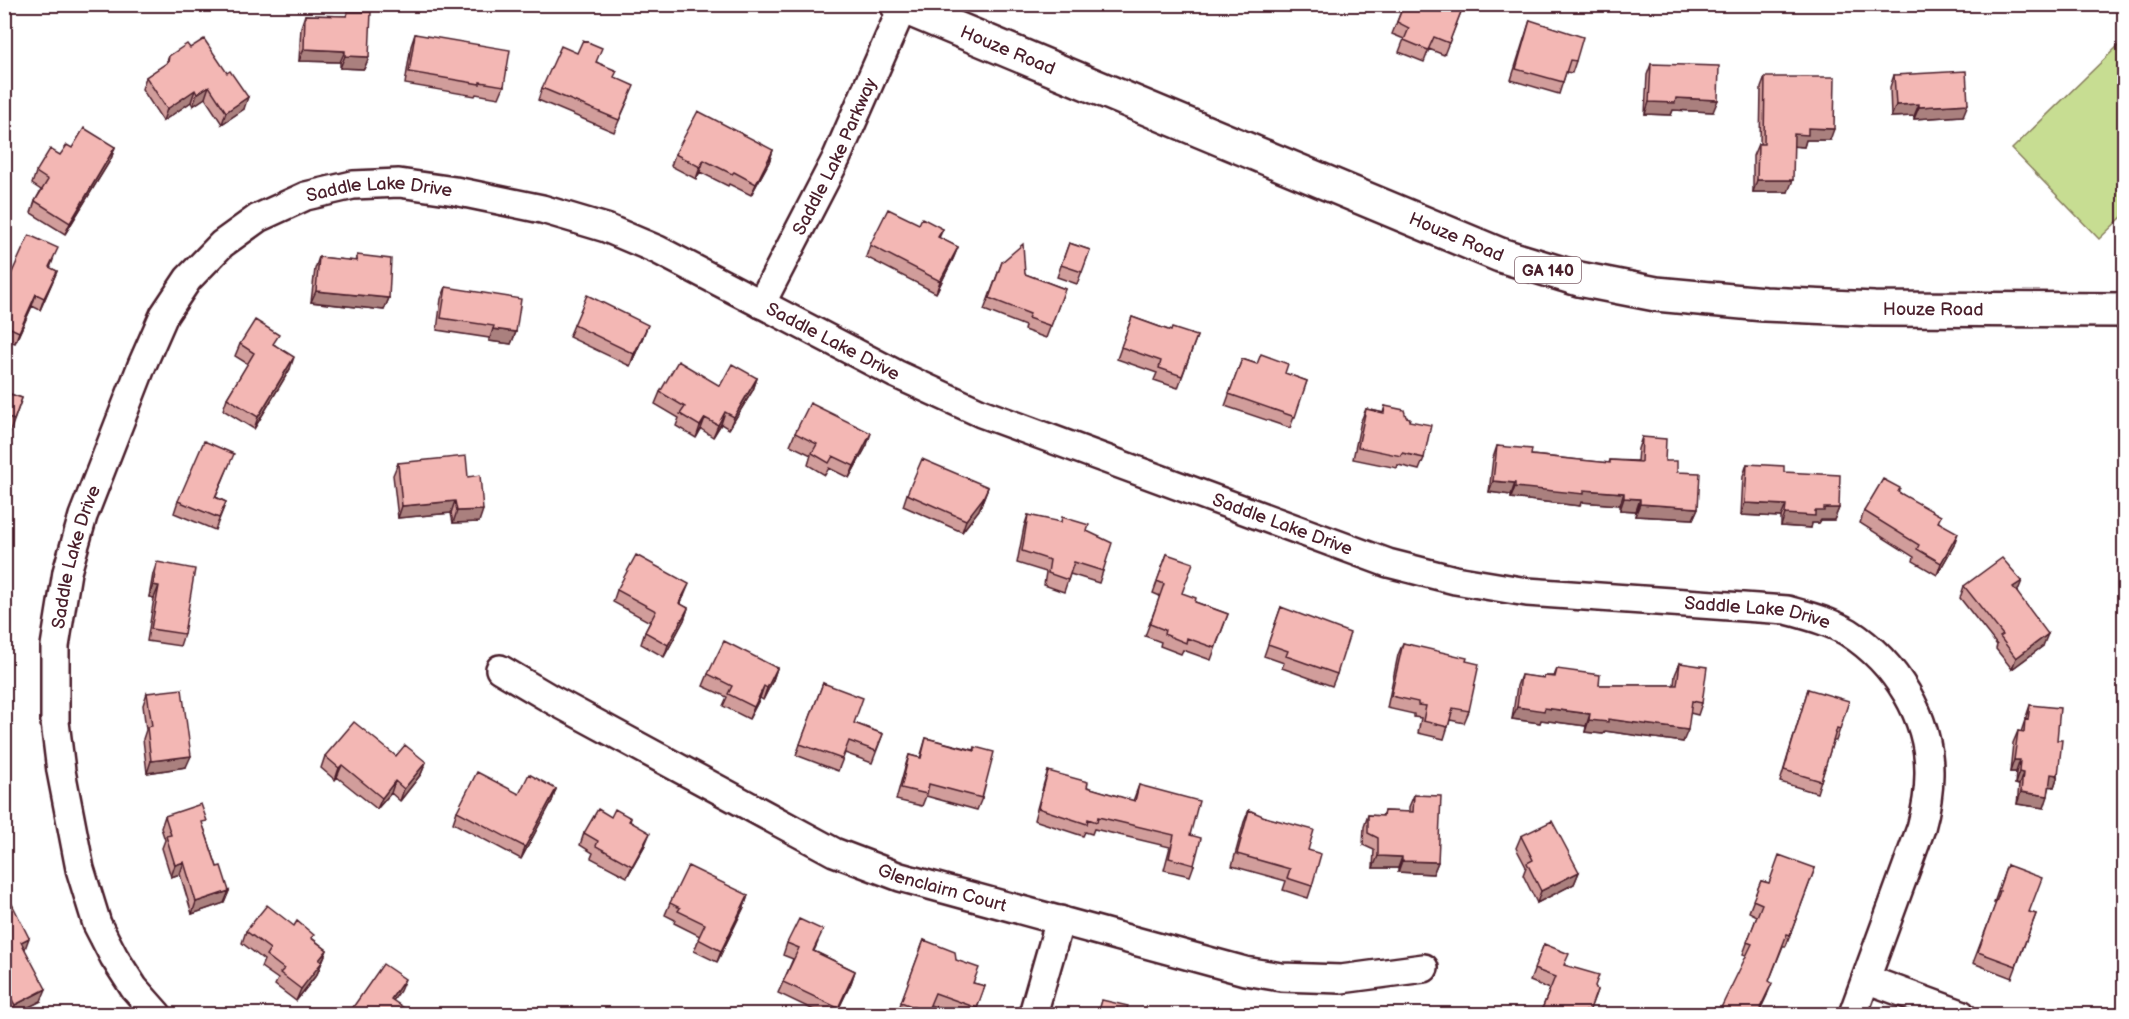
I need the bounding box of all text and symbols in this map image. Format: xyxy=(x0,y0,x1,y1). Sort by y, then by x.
street label: Houze Road xyxy=(957,22,1058,80)
street label: Saddle Lake Parkway xyxy=(788,74,882,239)
street label: Saddle Lake Drive xyxy=(304,173,454,207)
street label: Houze Road xyxy=(1406,208,1507,266)
road number: GA 140 xyxy=(1515,257,1581,283)
street label: Saddle Lake Drive xyxy=(762,298,903,385)
street label: Houze Road xyxy=(1883,299,1984,320)
street label: Saddle Lake Drive xyxy=(48,482,105,630)
street label: Saddle Lake Drive xyxy=(1210,489,1356,560)
street label: Saddle Lake Drive xyxy=(1684,593,1833,634)
street label: Glenclairn Court xyxy=(875,860,1009,917)

